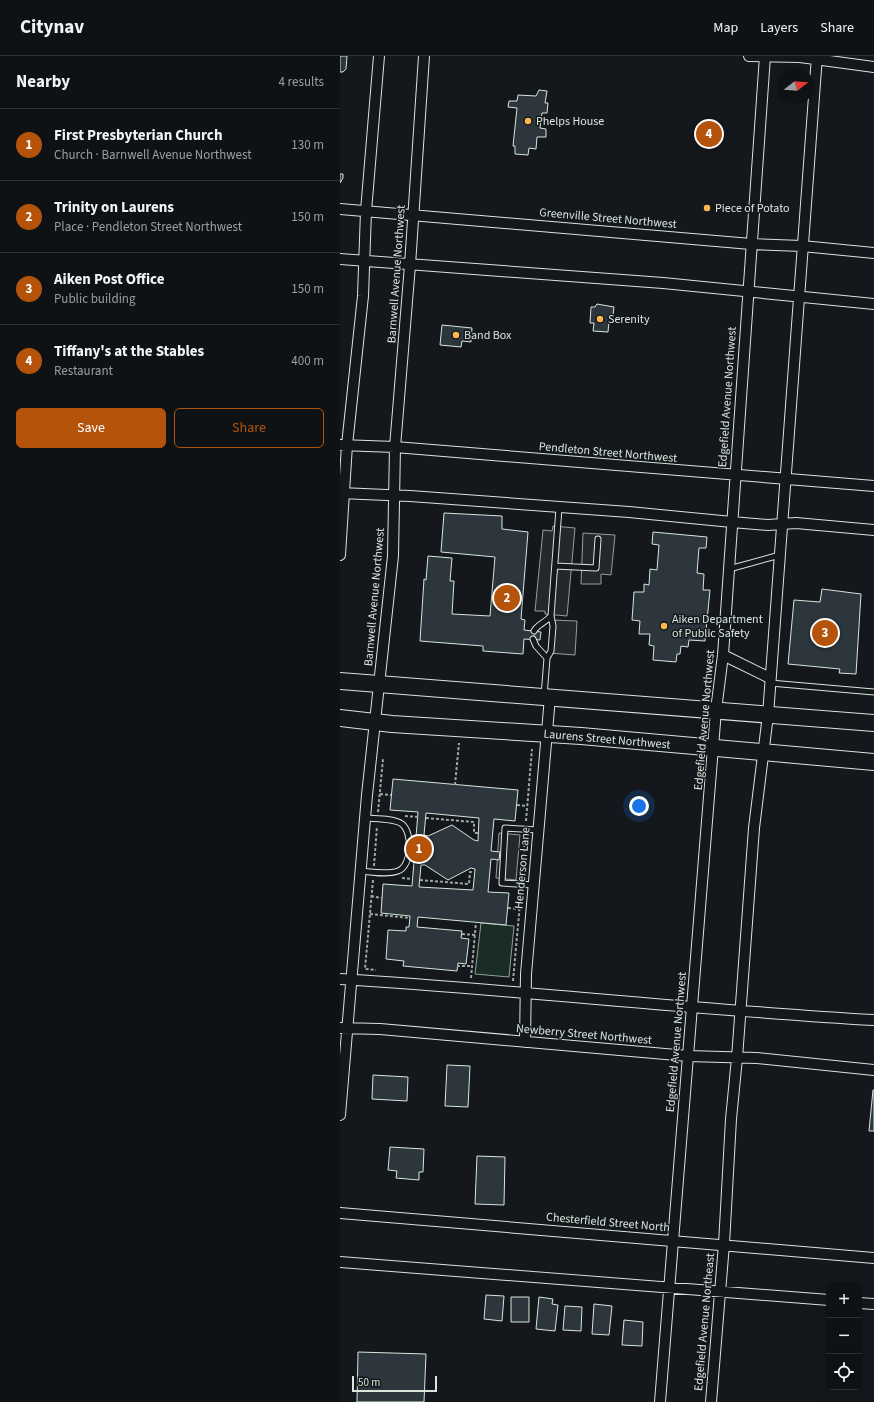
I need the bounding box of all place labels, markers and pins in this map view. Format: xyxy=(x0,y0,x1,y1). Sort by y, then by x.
place label: Phelps House xyxy=(536,113,604,130)
marker: Phelps House xyxy=(523,116,533,126)
pin: 4 xyxy=(696,119,722,149)
place label: Piece of Potato xyxy=(715,200,790,217)
marker: Piece of Potato xyxy=(702,203,712,213)
place label: Serenity xyxy=(608,311,650,328)
marker: Serenity xyxy=(595,314,605,324)
place label: Band Box xyxy=(464,327,512,344)
marker: Band Box xyxy=(451,330,461,340)
pin: 2 xyxy=(494,583,520,613)
place label: Aiken Department of Public Safety xyxy=(672,611,763,642)
pin: 3 xyxy=(812,618,838,648)
marker: Aiken Department of Public Safety xyxy=(659,621,669,631)
pin: 1 xyxy=(406,834,432,864)

